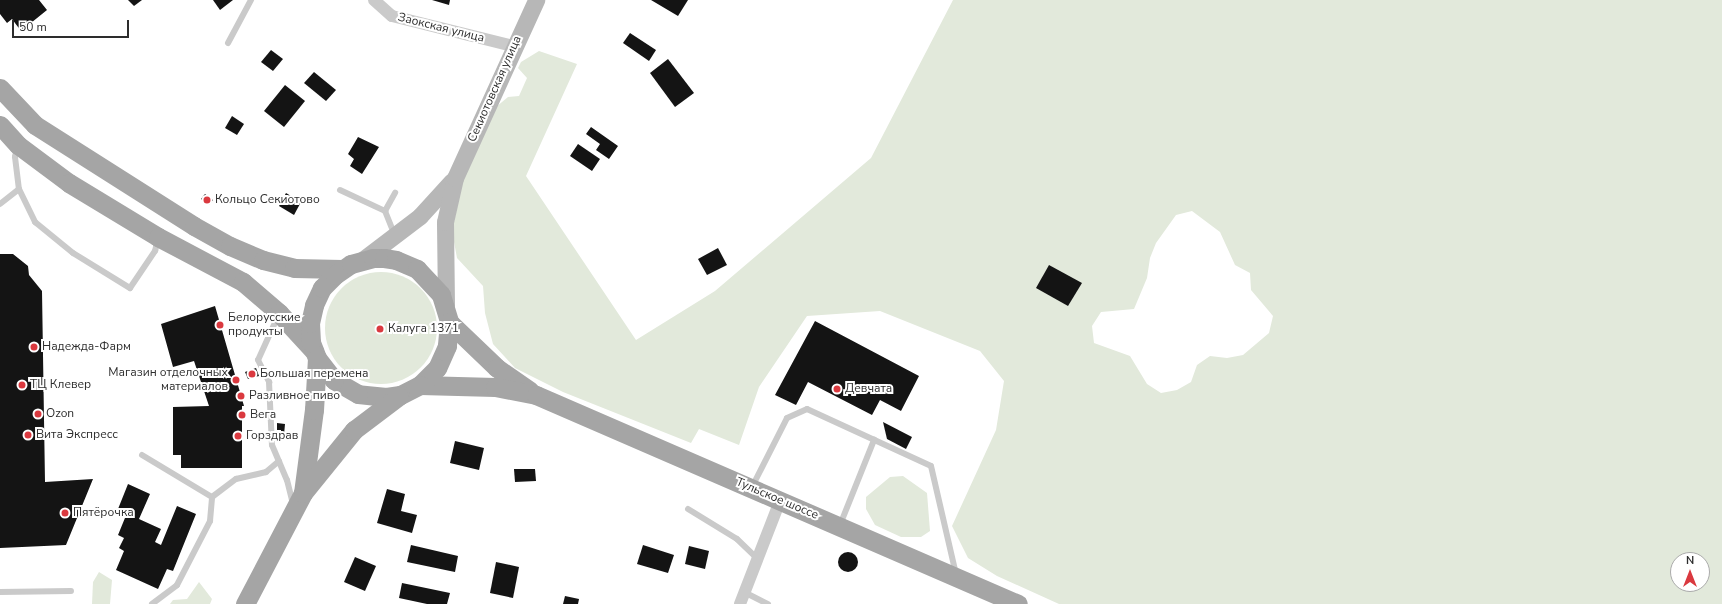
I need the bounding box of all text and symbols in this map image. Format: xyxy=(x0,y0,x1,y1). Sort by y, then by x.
street label: Заокская улица xyxy=(396,10,486,46)
scale bar xyxy=(14,12,131,38)
text: 50 m xyxy=(19,19,47,35)
street label: Секиотовская улица xyxy=(465,34,525,144)
place label: Кольцо Секиотово xyxy=(215,193,320,207)
marker: Кольцо Секиотово xyxy=(202,195,212,205)
place label: Белорусские продукты xyxy=(228,311,301,339)
marker: Белорусские продукты xyxy=(215,320,225,330)
place label: Калуга 1371 xyxy=(388,322,459,336)
marker: Калуга 1371 xyxy=(375,324,385,334)
place label: Надежда-Фарм xyxy=(42,340,131,354)
marker: Надежда-Фарм xyxy=(29,342,39,352)
place label: Магазин отделочных материалов xyxy=(108,366,228,394)
place label: Большая перемена xyxy=(260,367,369,381)
marker: Большая перемена xyxy=(247,369,257,379)
marker: Магазин отделочных материалов xyxy=(231,375,241,385)
place label: ТЦ Клевер xyxy=(30,378,91,392)
marker: ТЦ Клевер xyxy=(17,380,27,390)
place label: Девчата xyxy=(845,382,892,396)
marker: Девчата xyxy=(832,384,842,394)
place label: Разливное пиво xyxy=(249,389,340,403)
marker: Разливное пиво xyxy=(236,391,246,401)
place label: Ozon xyxy=(46,407,74,421)
place label: Вега xyxy=(250,408,276,422)
marker: Ozon xyxy=(33,409,43,419)
marker: Вега xyxy=(237,410,247,420)
place label: Вита Экспресс xyxy=(36,428,118,442)
place label: Горздрав xyxy=(246,429,298,443)
marker: Вита Экспресс xyxy=(23,430,33,440)
marker: Горздрав xyxy=(233,431,243,441)
street label: Тульское шоссе xyxy=(734,475,820,523)
place label: Пятёрочка xyxy=(73,506,134,520)
marker: Пятёрочка xyxy=(60,508,70,518)
north arrow xyxy=(1670,552,1710,592)
text: N xyxy=(1686,553,1694,568)

